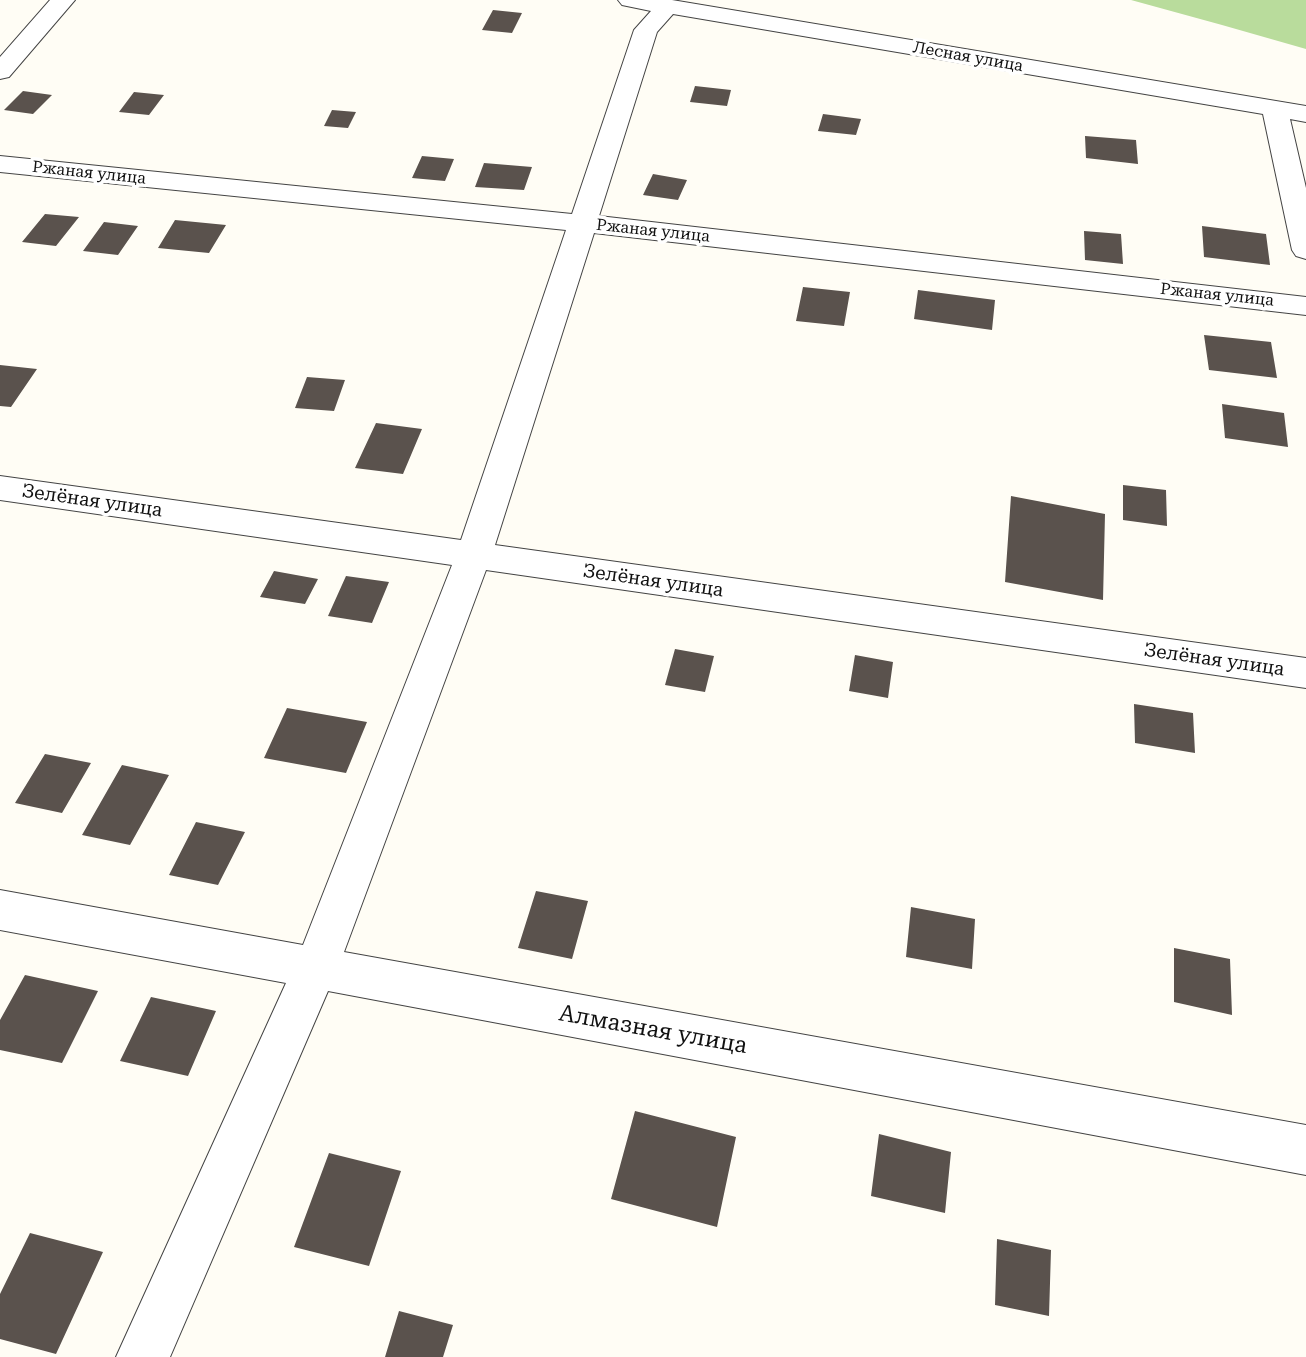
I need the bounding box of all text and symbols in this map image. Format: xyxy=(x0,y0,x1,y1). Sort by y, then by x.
street label: Лесная улица xyxy=(911,38,1025,76)
street label: Ржаная улица xyxy=(31,157,147,189)
street label: Ржаная улица xyxy=(595,215,711,247)
street label: Ржаная улица xyxy=(1159,279,1275,311)
street label: Зелёная улица xyxy=(20,480,164,522)
street label: Зелёная улица xyxy=(581,560,725,602)
street label: Зелёная улица xyxy=(1142,639,1286,681)
street label: Алмазная улица xyxy=(557,1000,749,1060)

